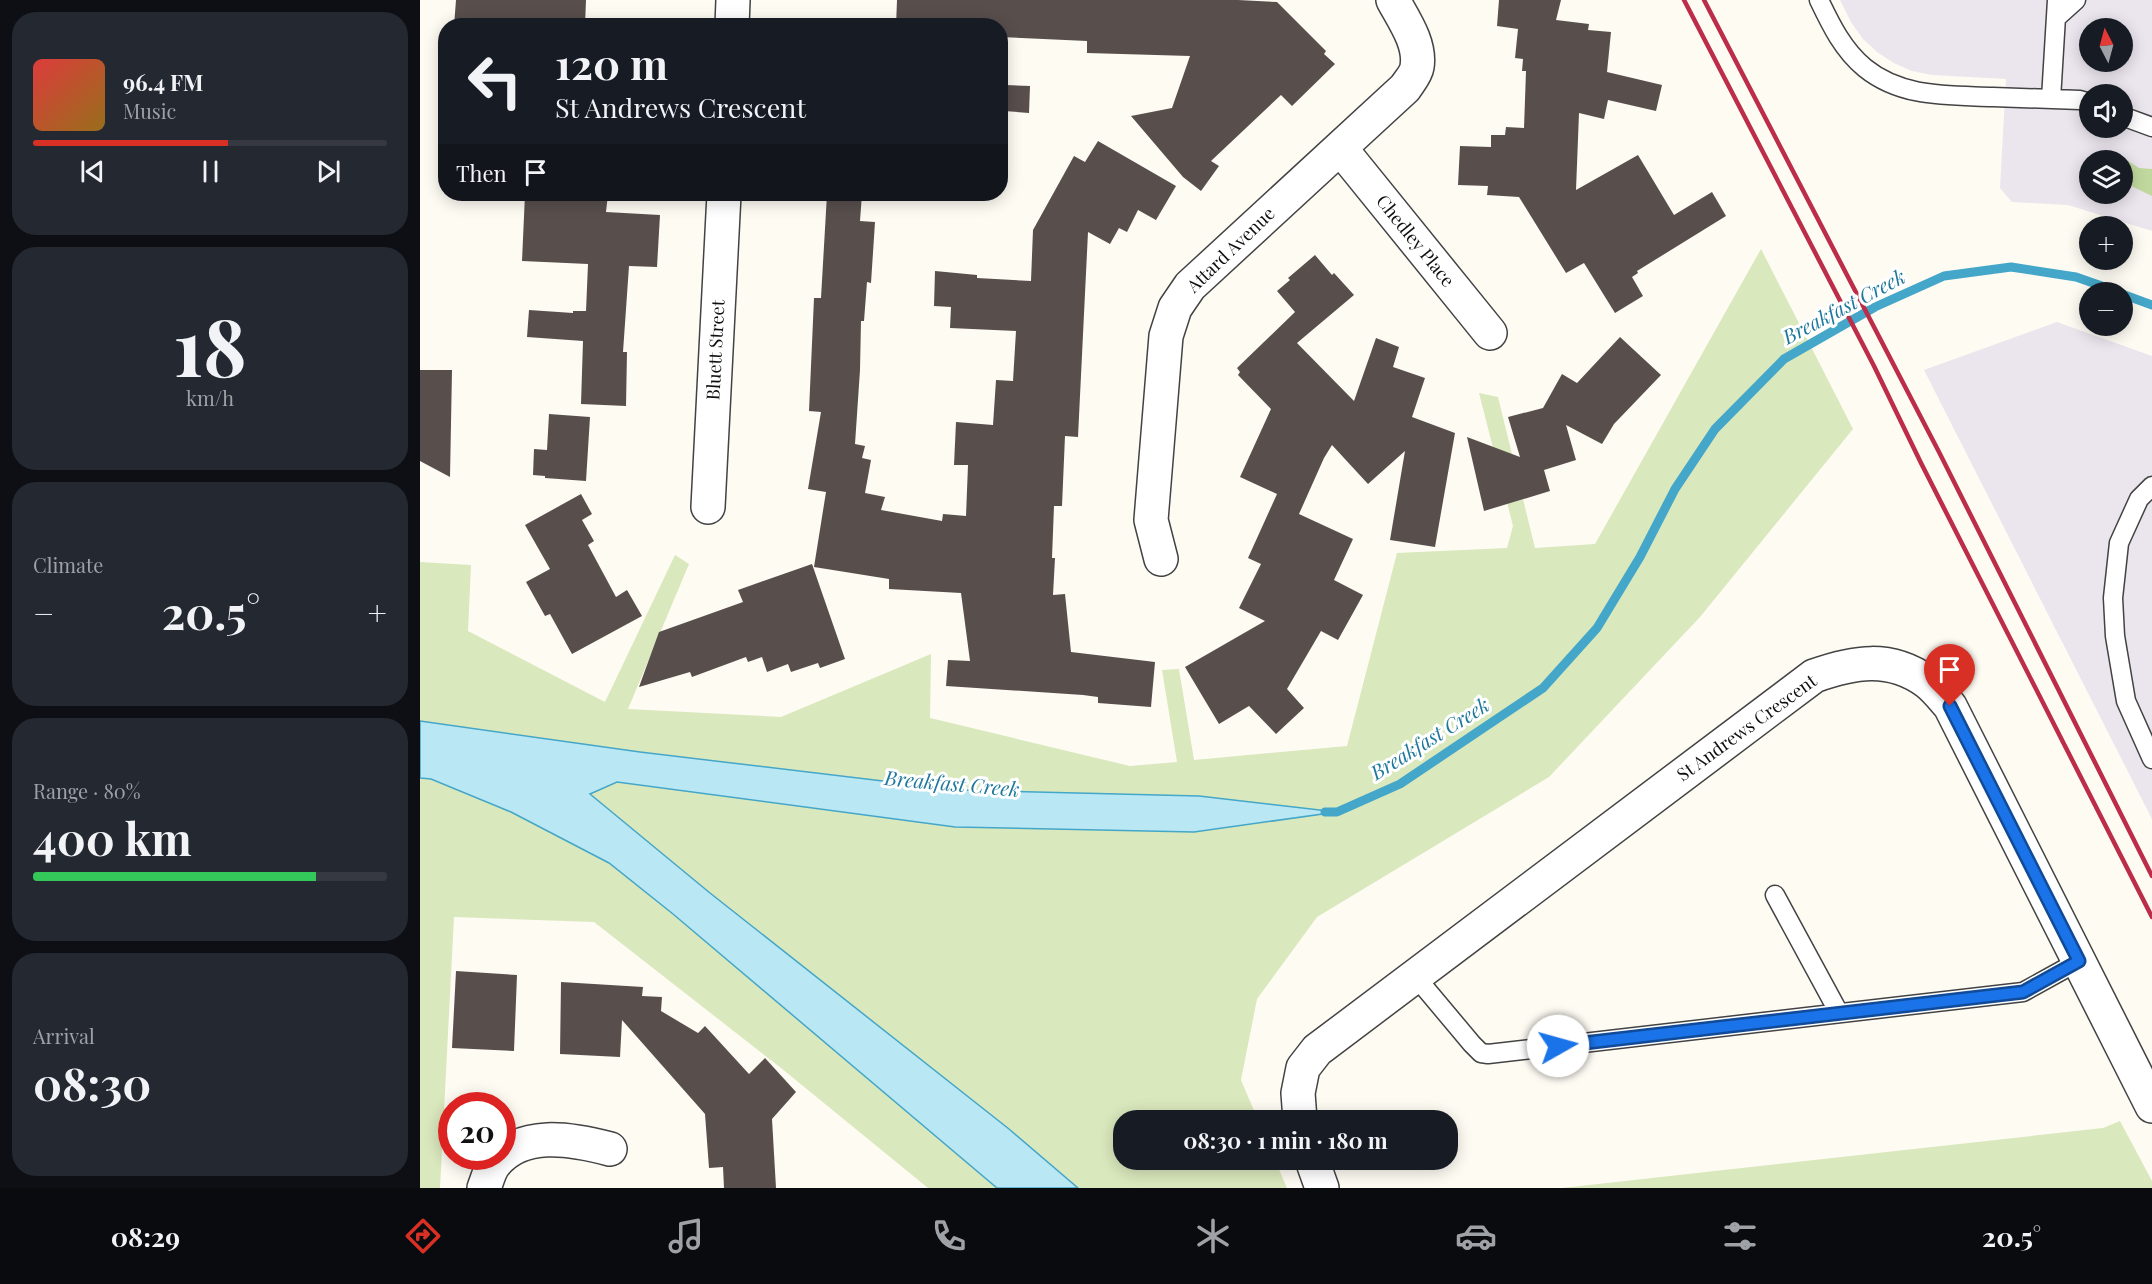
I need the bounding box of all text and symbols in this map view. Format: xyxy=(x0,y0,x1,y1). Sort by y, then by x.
north arrow xyxy=(2079,18,2133,72)
map controls xyxy=(2079,18,2133,336)
text: 120 m xyxy=(555,35,668,91)
icon: left xyxy=(456,42,534,120)
text: 96.4 FM xyxy=(123,67,203,97)
button: sound xyxy=(2079,84,2133,138)
text: St Andrews Crescent xyxy=(555,89,806,125)
text: Music xyxy=(123,97,176,124)
button: layers xyxy=(2079,150,2133,204)
icon: previous xyxy=(76,155,109,188)
icon: pause xyxy=(194,155,227,188)
icon: next xyxy=(312,155,345,188)
icon: arrive xyxy=(519,156,552,189)
text: Then xyxy=(456,158,507,188)
street label: Chedley Place xyxy=(1371,189,1460,291)
street label: Attard Avenue xyxy=(1180,201,1280,298)
button: + xyxy=(2079,216,2133,270)
water label: Breakfast Creek xyxy=(1776,262,1909,350)
button: − xyxy=(2079,282,2133,336)
text: 18 xyxy=(173,293,247,397)
street label: Bluett Street xyxy=(700,299,730,401)
text: km/h xyxy=(186,384,234,411)
text: Climate xyxy=(33,551,103,578)
text: 20.5° xyxy=(162,581,260,641)
text: − xyxy=(33,590,54,634)
text: + xyxy=(368,590,387,634)
pin xyxy=(1924,644,1975,706)
icon: arrive xyxy=(1933,653,1966,686)
street label: St Andrews Crescent xyxy=(1672,668,1822,786)
water label: Breakfast Creek xyxy=(1364,690,1494,786)
water label: Breakfast Creek xyxy=(883,763,1021,802)
text: Range · 80% xyxy=(33,777,141,804)
text: 400 km xyxy=(33,807,192,867)
position arrow xyxy=(1526,1014,1590,1078)
text: Arrival xyxy=(33,1022,95,1049)
text: 08:30 xyxy=(33,1052,151,1112)
speed limit sign: 20 xyxy=(438,1092,516,1170)
text: 08:30 · 1 min · 180 m xyxy=(1183,1125,1388,1155)
icon: directions xyxy=(402,1215,444,1257)
icon: music xyxy=(665,1215,707,1257)
icon: phone xyxy=(928,1215,970,1257)
icon: climate xyxy=(1192,1215,1234,1257)
icon: car xyxy=(1455,1215,1497,1257)
icon: filters xyxy=(1719,1215,1761,1257)
text: 08:29 xyxy=(111,1218,180,1254)
text: 20.5° xyxy=(1982,1218,2041,1254)

